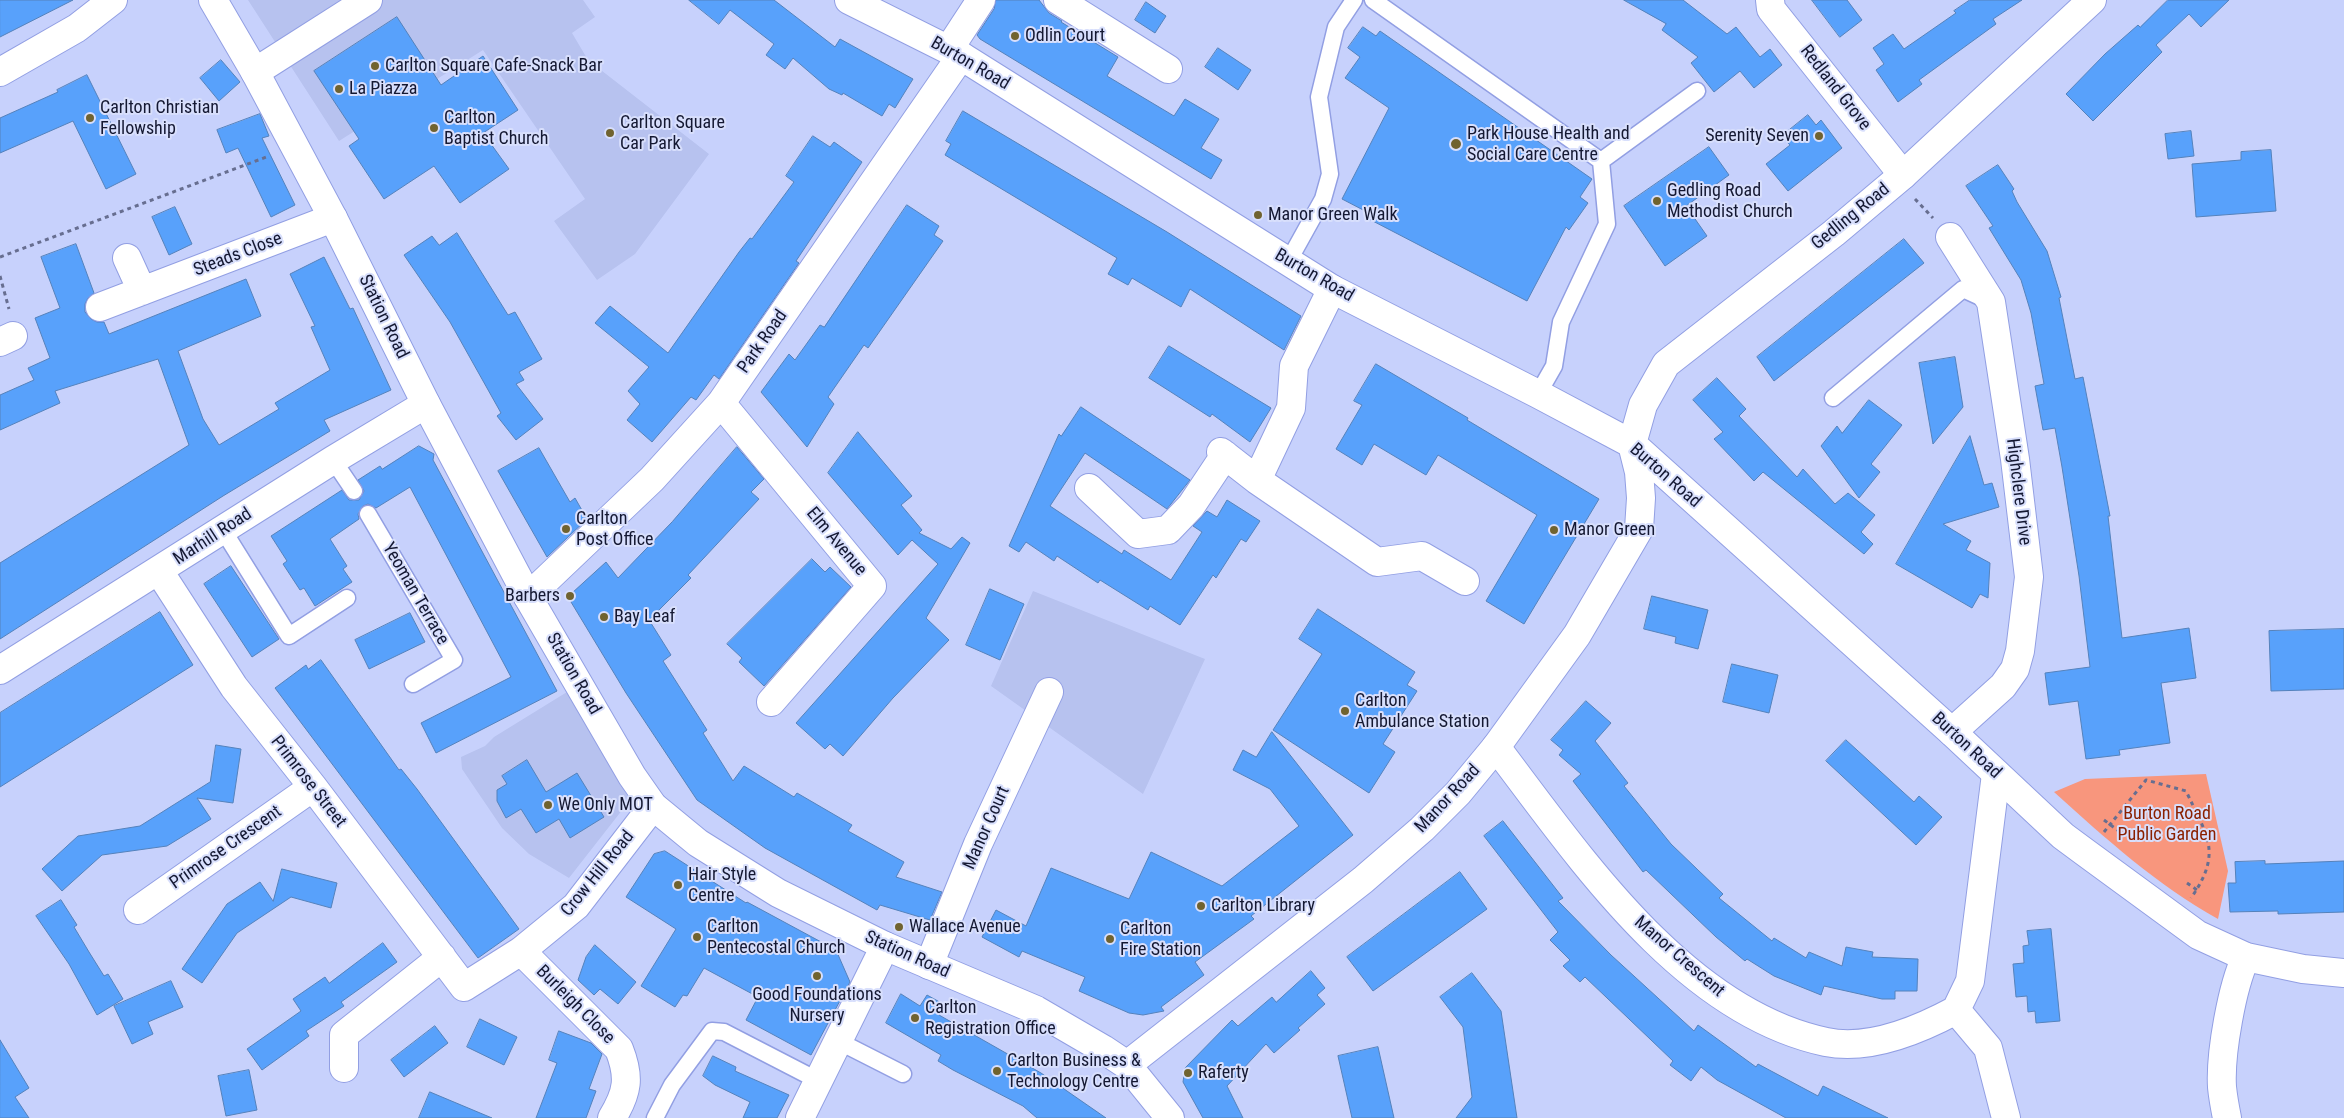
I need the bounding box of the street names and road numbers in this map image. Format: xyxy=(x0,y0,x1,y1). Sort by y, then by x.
street label: Burton Road xyxy=(927,33,1013,95)
street label: Redland Grove xyxy=(1795,41,1875,135)
street label: Gedling Road xyxy=(1808,179,1894,255)
street label: Steads Close xyxy=(191,228,285,282)
street label: Burton Road xyxy=(1271,245,1357,307)
street label: Station Road xyxy=(353,271,413,363)
street label: Park Road xyxy=(733,306,793,378)
street label: Highclere Drive xyxy=(2001,437,2035,547)
street label: Burton Road xyxy=(1625,439,1705,513)
street label: Elm Avenue xyxy=(801,503,871,581)
street label: Marhill Road xyxy=(170,504,256,570)
street label: Yeoman Terrace xyxy=(377,539,453,649)
street label: Station Road xyxy=(541,629,605,719)
street label: Burton Road xyxy=(1927,708,2005,784)
street label: Primrose Street xyxy=(265,732,351,832)
street label: Manor Road xyxy=(1411,760,1485,838)
street label: Manor Court xyxy=(959,783,1015,873)
street label: Primrose Crescent xyxy=(166,802,286,894)
street label: Crow Hill Road xyxy=(557,827,639,921)
street label: Manor Crescent xyxy=(1629,912,1729,1002)
street label: Station Road xyxy=(861,927,953,983)
street label: Burleigh Close xyxy=(531,961,619,1049)

